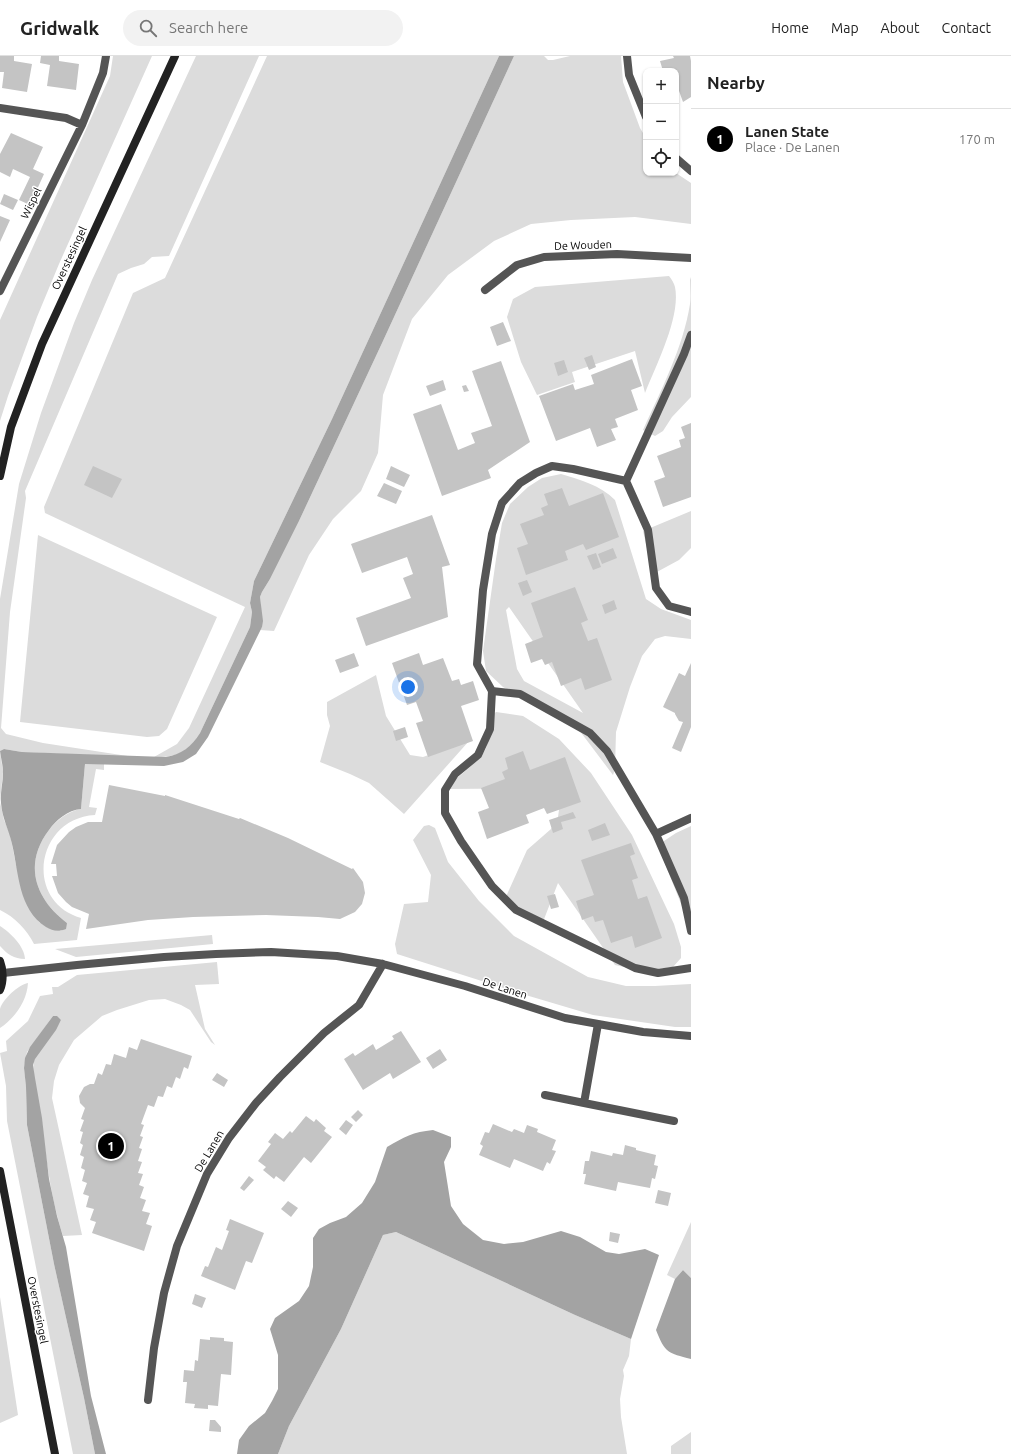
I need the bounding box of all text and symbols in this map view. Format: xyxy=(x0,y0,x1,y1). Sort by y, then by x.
search box xyxy=(123,10,403,46)
text: Gridwalk xyxy=(20,17,99,39)
icon: search xyxy=(137,17,159,39)
text: Search here xyxy=(169,19,248,36)
text: Home xyxy=(771,20,809,36)
text: Map xyxy=(831,20,859,36)
text: About xyxy=(881,20,920,36)
text: Contact xyxy=(942,20,991,36)
map controls xyxy=(643,68,679,176)
button: + xyxy=(643,68,679,104)
text: Nearby xyxy=(707,73,765,92)
button: − xyxy=(643,104,679,140)
text: Lanen State xyxy=(745,123,829,140)
text: 1 xyxy=(716,132,724,146)
text: 170 m xyxy=(959,132,995,146)
button: locate xyxy=(643,140,679,176)
text: Place · De Lanen xyxy=(745,140,840,154)
street label: Wispel xyxy=(18,185,44,221)
street label: Overstesingel xyxy=(49,224,89,291)
street label: De Wouden xyxy=(554,238,612,252)
your location xyxy=(398,677,418,697)
street label: De Lanen xyxy=(481,975,529,1001)
street label: De Lanen xyxy=(192,1128,226,1174)
pin: 1 xyxy=(98,1131,124,1161)
street label: Overstesingel xyxy=(26,1275,50,1345)

